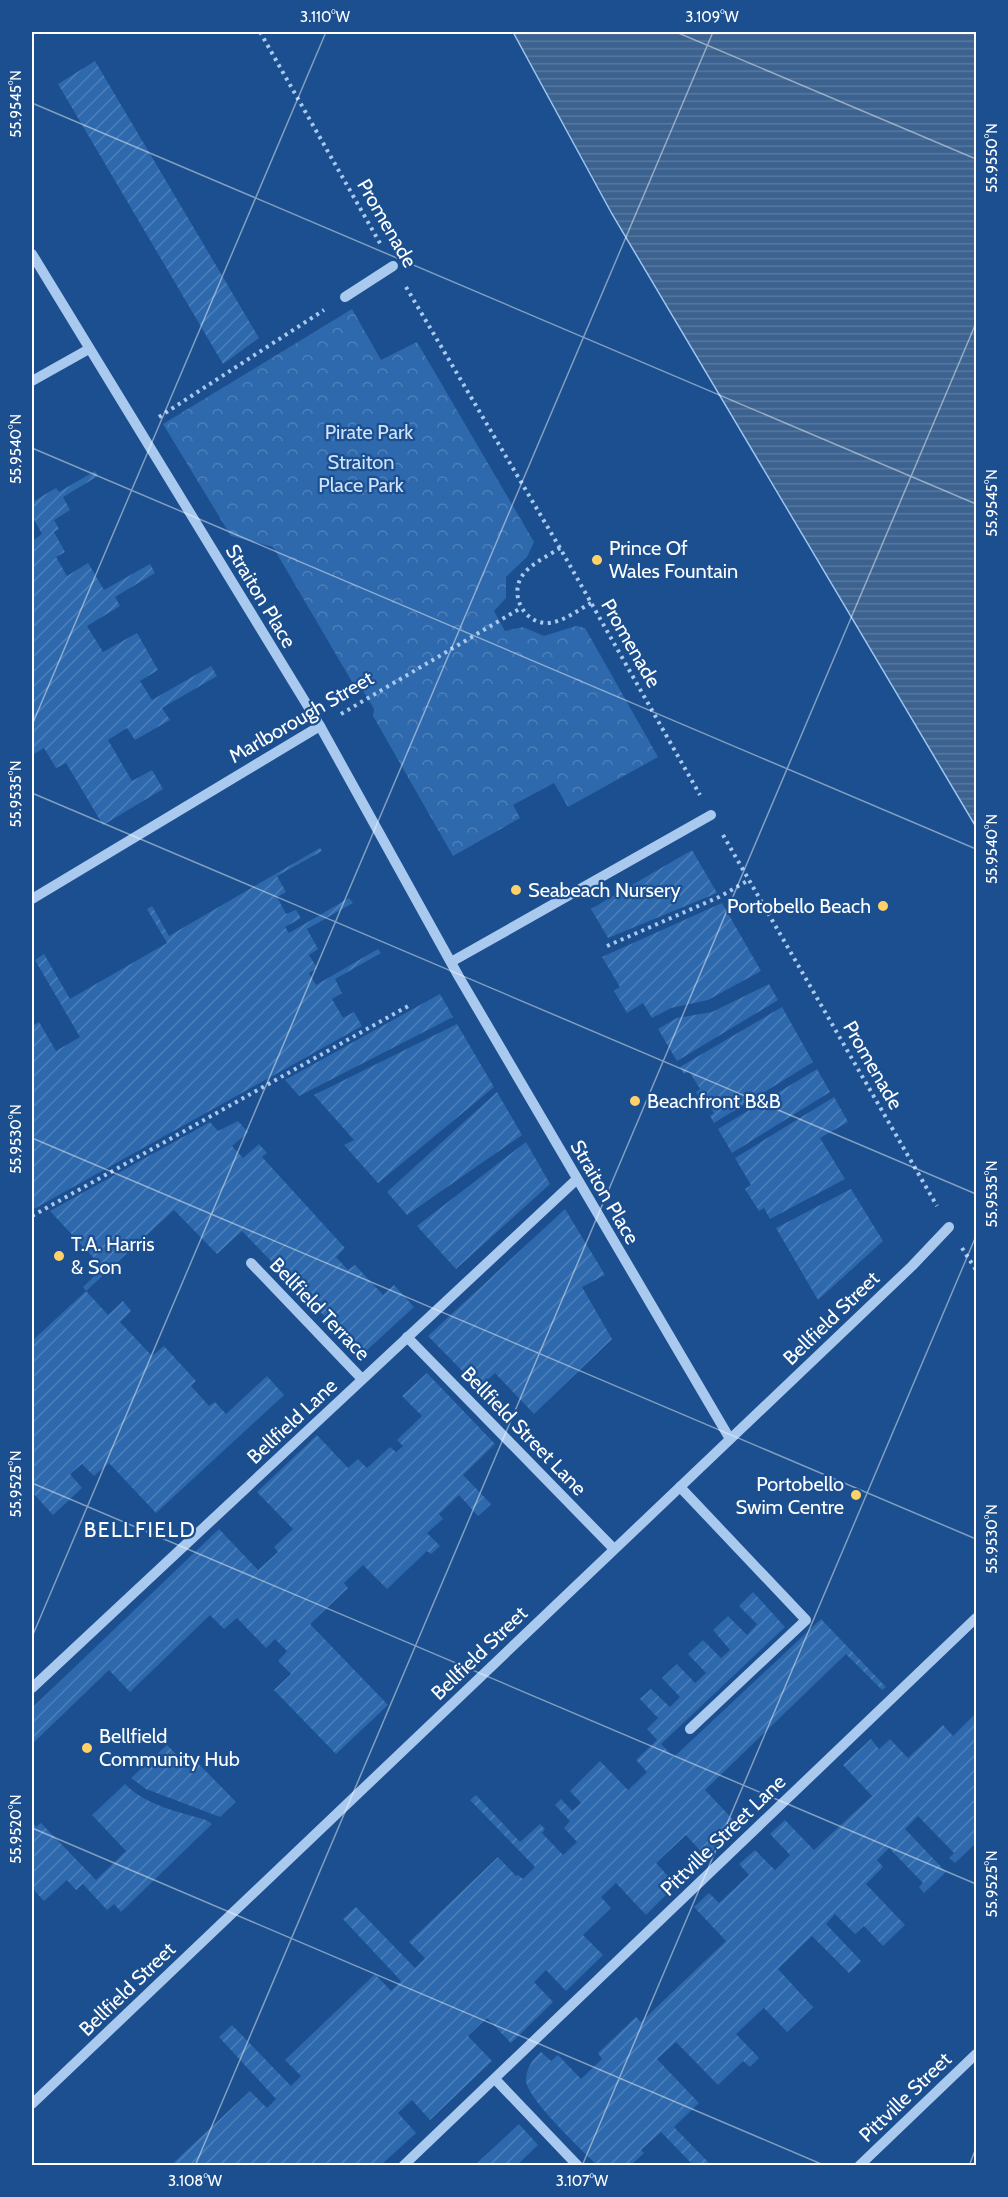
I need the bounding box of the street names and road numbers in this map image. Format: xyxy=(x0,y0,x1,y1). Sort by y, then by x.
street label: Promenade xyxy=(352,174,422,272)
street label: Straiton Place xyxy=(221,540,301,652)
street label: Promenade xyxy=(596,594,666,692)
street label: Marlborough Street xyxy=(224,666,378,768)
street label: Promenade xyxy=(838,1016,908,1114)
street label: Straiton Place xyxy=(566,1136,644,1248)
street label: Bellfield Terrace xyxy=(265,1253,375,1365)
street label: Bellfield Street xyxy=(778,1266,884,1370)
street label: Bellfield Street Lane xyxy=(456,1362,592,1500)
street label: Bellfield Lane xyxy=(242,1373,342,1469)
street label: Bellfield Street xyxy=(426,1601,532,1705)
street label: Pittville Street Lane xyxy=(656,1769,790,1901)
street label: Bellfield Street xyxy=(74,1937,180,2041)
street label: Pittville Street xyxy=(854,2047,956,2147)

